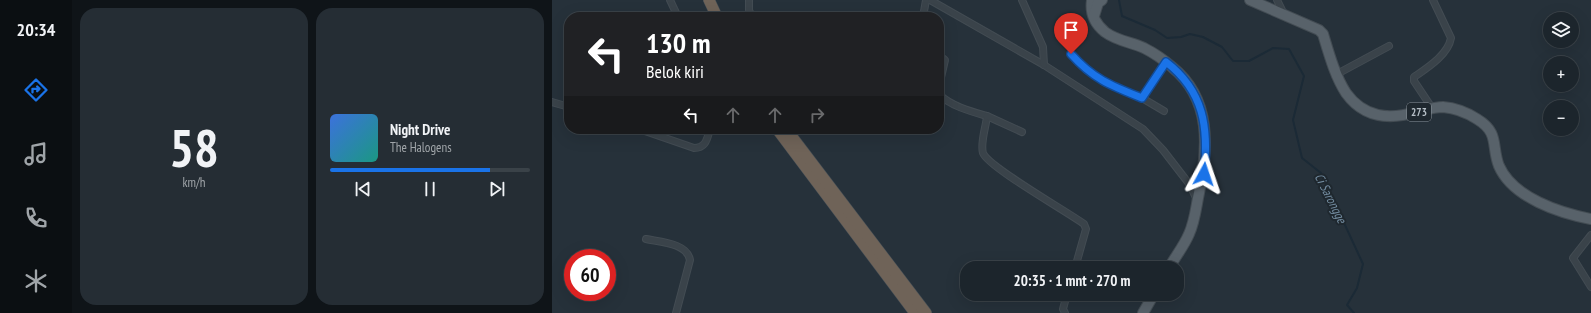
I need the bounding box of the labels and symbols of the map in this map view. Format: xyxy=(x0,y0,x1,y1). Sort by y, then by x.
pin xyxy=(1054,13,1088,54)
road number: 273 xyxy=(1407,103,1431,121)
position arrow xyxy=(1183,153,1225,195)
water label: Ci Sarongge xyxy=(1311,170,1351,227)
speed limit sign: 60 xyxy=(564,249,616,301)

